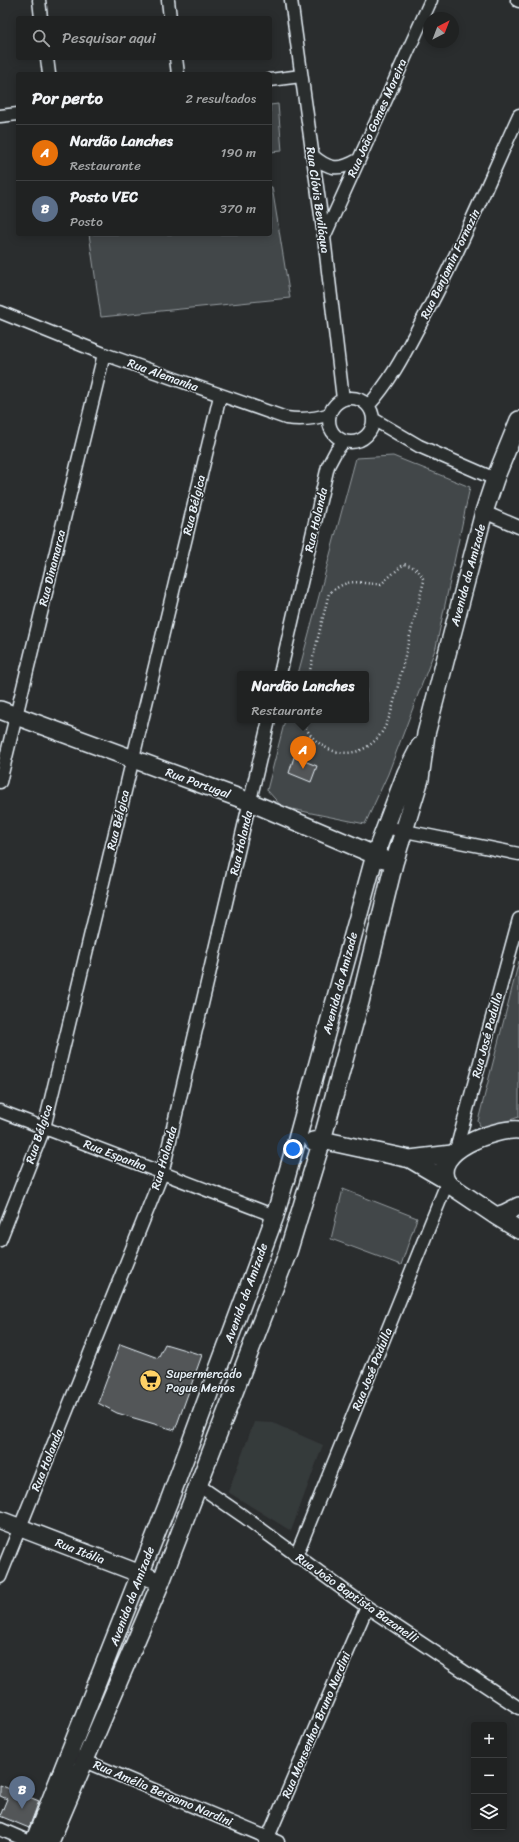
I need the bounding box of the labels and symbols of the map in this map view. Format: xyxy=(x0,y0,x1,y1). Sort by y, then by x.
north arrow xyxy=(423,12,459,48)
street label: Rua João Gomes Moreira xyxy=(341,55,413,181)
street label: Rua Clóvis Beviláqua xyxy=(300,145,336,255)
street label: Rua Benjamin Fornazin xyxy=(414,205,486,323)
street label: Rua Alemanha xyxy=(124,352,202,398)
street label: Rua Bélgica xyxy=(176,472,212,538)
street label: Rua Holanda xyxy=(298,485,334,554)
street label: Avenida da Amizade xyxy=(444,521,492,630)
street label: Rua Dinamarca xyxy=(32,527,72,609)
pin: A xyxy=(290,736,316,769)
street label: Rua Portugal xyxy=(162,761,234,805)
street label: Rua Bélgica xyxy=(100,787,136,853)
street label: Rua Holanda xyxy=(223,808,259,877)
street label: Avenida da Amizade xyxy=(316,929,364,1038)
street label: Rua José Padulla xyxy=(465,990,509,1080)
street label: Rua Bélgica xyxy=(19,1101,59,1167)
street label: Rua Holanda xyxy=(144,1123,184,1193)
street label: Rua Espanha xyxy=(80,1133,150,1177)
your location xyxy=(283,1139,303,1159)
street label: Avenida da Amizade xyxy=(217,1240,274,1347)
street label: Rua José Padulla xyxy=(345,1324,399,1414)
place label: Supermercado Pague Menos xyxy=(166,1363,242,1399)
supermarket icon: Supermercado Pague Menos xyxy=(137,1368,163,1394)
street label: Rua Holanda xyxy=(25,1425,70,1495)
street label: Rua Itália xyxy=(52,1531,108,1571)
street label: Avenida da Amizade xyxy=(103,1543,161,1650)
street label: Rua João Baptista Bazanelli xyxy=(291,1547,424,1649)
street label: Rua Monsenhor Bruno Nardini xyxy=(275,1648,357,1802)
street label: Rua Amélia Bergamo Nardini xyxy=(90,1754,237,1833)
pin: B xyxy=(9,1776,35,1809)

